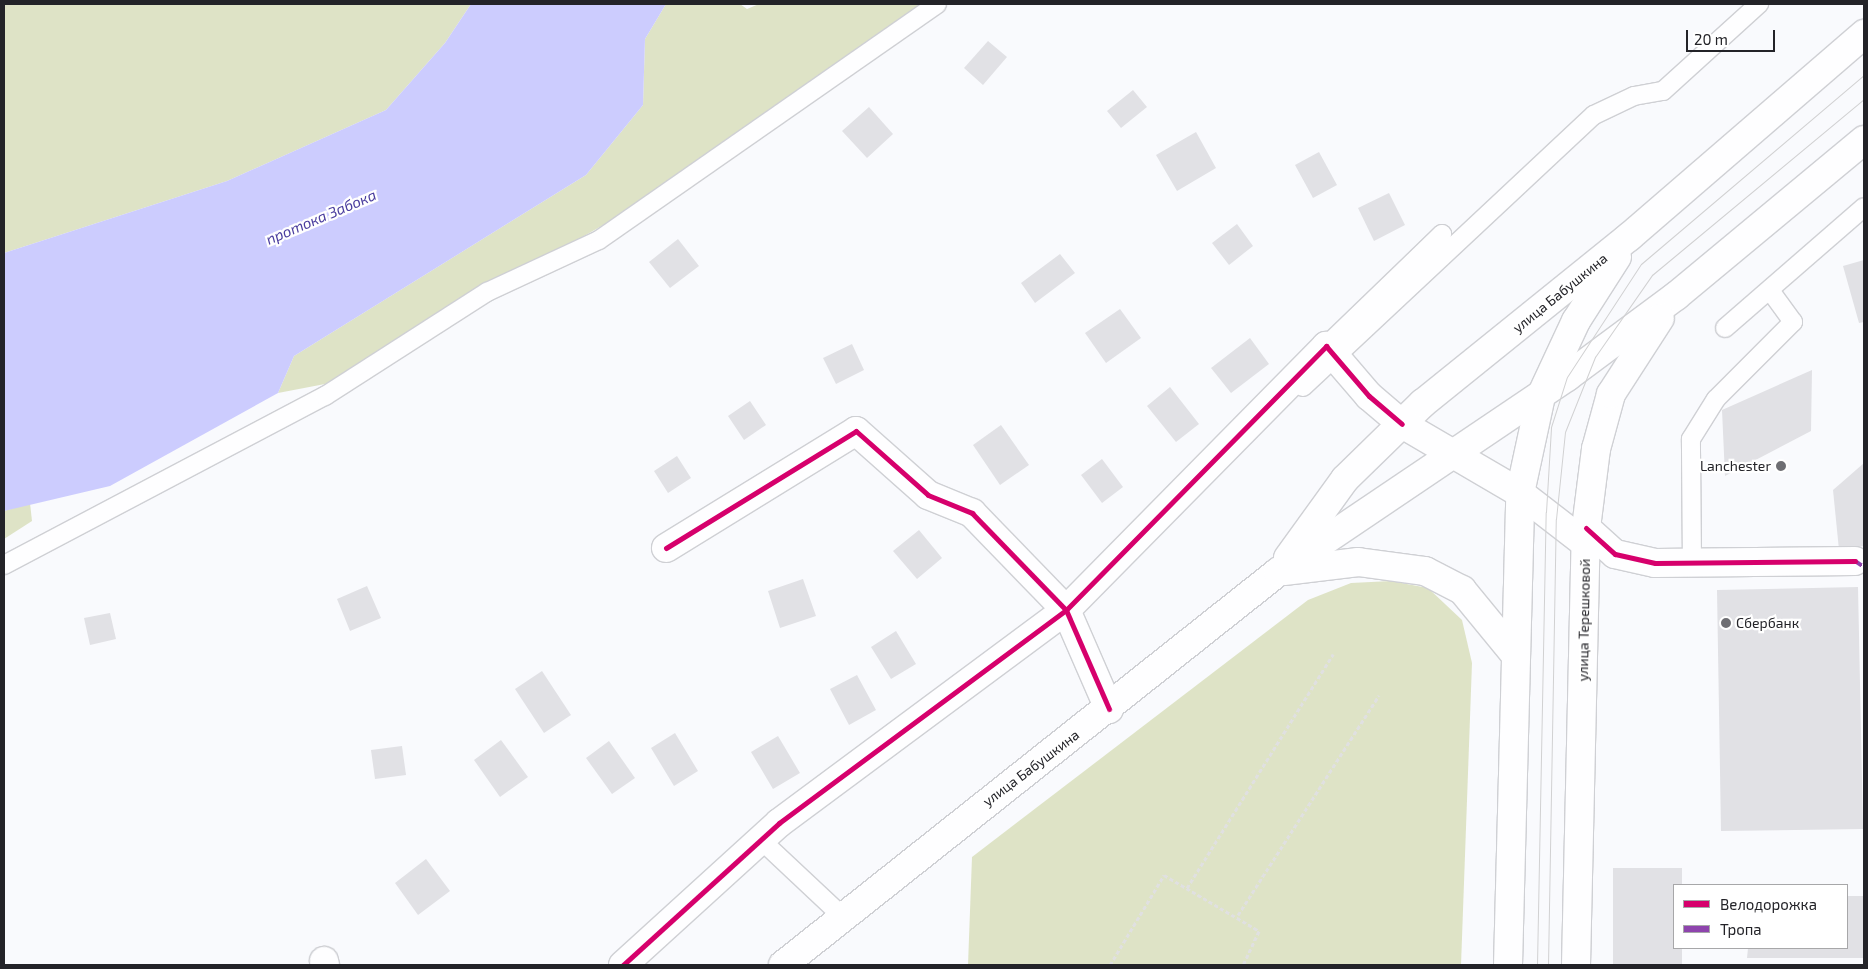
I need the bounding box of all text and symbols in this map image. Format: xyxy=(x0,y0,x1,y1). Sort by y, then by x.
scale bar xyxy=(1688,20,1777,52)
text: 20 m xyxy=(1694,30,1728,48)
water label: протока Забока xyxy=(263,186,379,248)
street label: улица Бабушкина xyxy=(1509,250,1611,336)
place label: Lanchester xyxy=(1700,458,1771,474)
marker: Lanchester xyxy=(1775,460,1787,472)
street label: улица Терешковой xyxy=(1575,558,1593,682)
place label: Сбербанк xyxy=(1736,615,1799,631)
marker: Сбербанк xyxy=(1720,617,1732,629)
street label: улица Бабушкина xyxy=(979,726,1083,810)
legend xyxy=(1673,884,1848,949)
text: Велодорожка xyxy=(1720,895,1817,913)
text: Тропа xyxy=(1720,920,1762,938)

